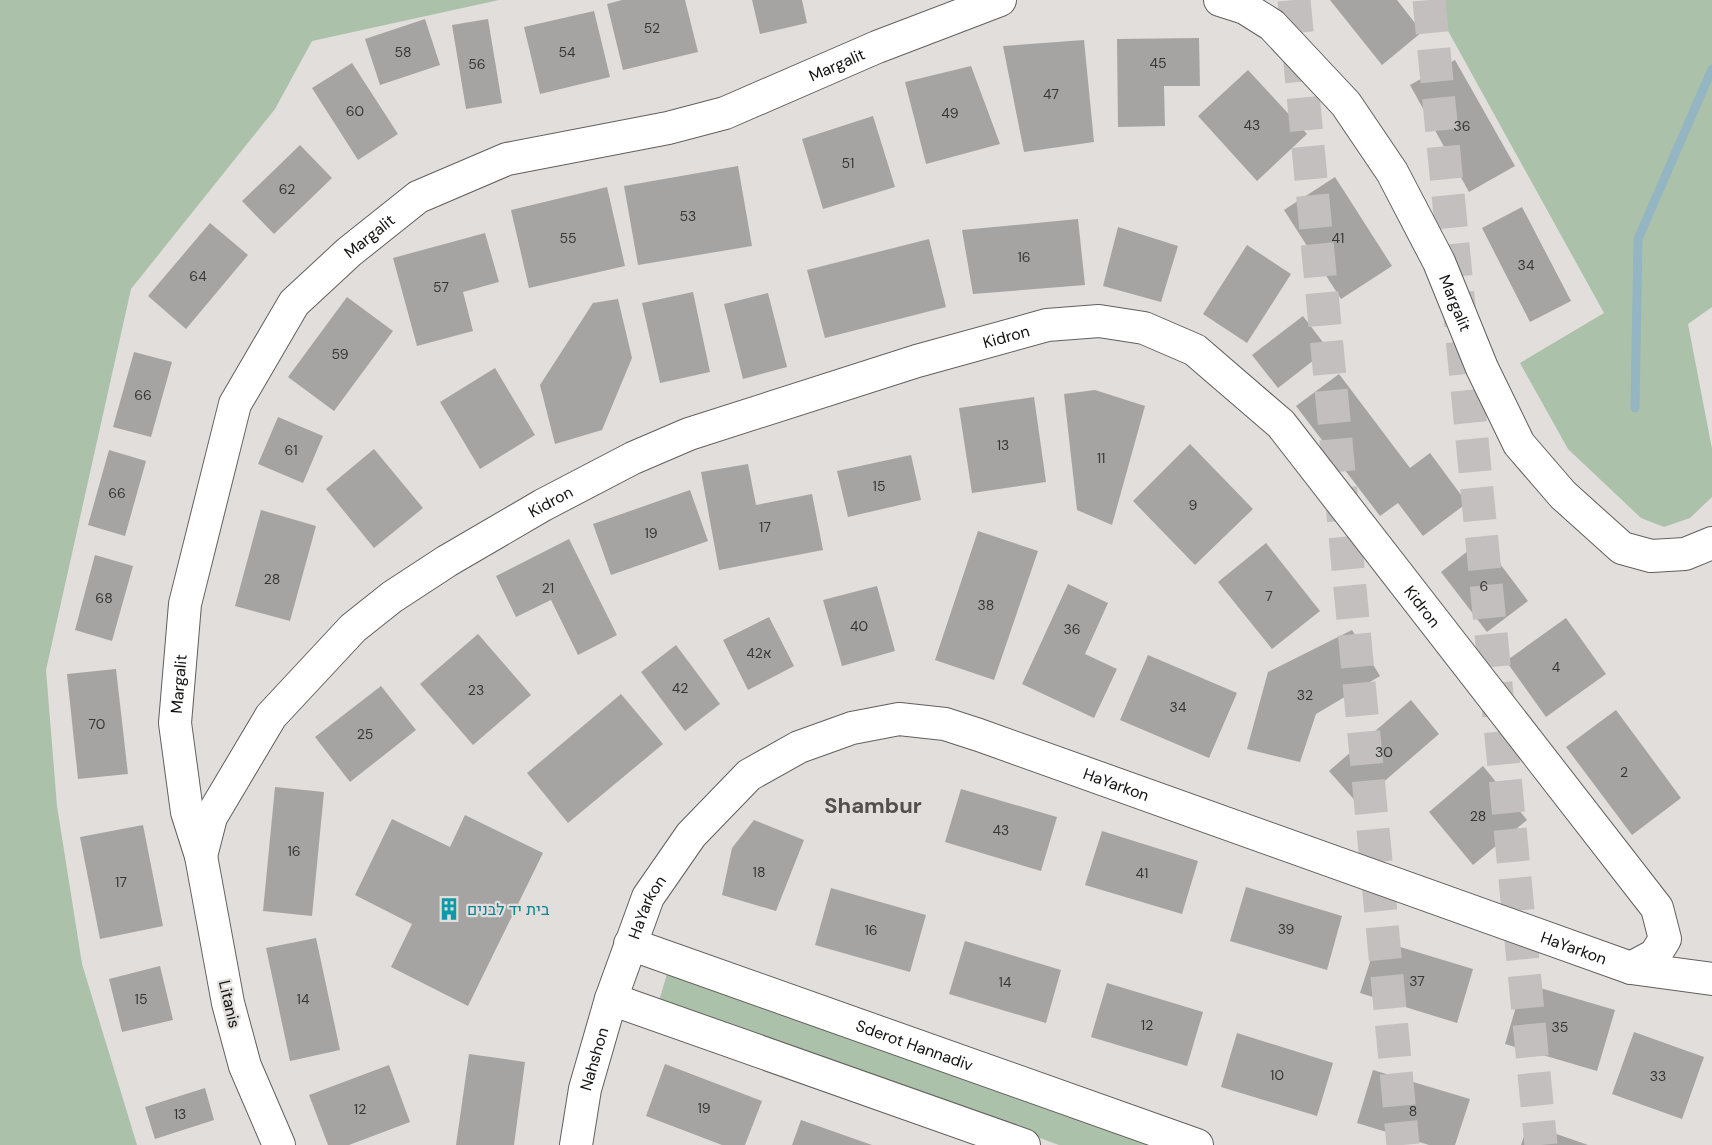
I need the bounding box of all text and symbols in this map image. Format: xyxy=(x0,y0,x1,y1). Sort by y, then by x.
house number: 52 xyxy=(644,19,660,37)
house number: 58 xyxy=(394,43,412,61)
house number: 54 xyxy=(558,43,576,61)
street label: Margalit xyxy=(806,43,868,86)
house number: 45 xyxy=(1149,54,1167,72)
house number: 56 xyxy=(468,55,486,73)
house number: 47 xyxy=(1043,85,1059,103)
house number: 60 xyxy=(346,102,364,120)
house number: 49 xyxy=(941,104,959,122)
house number: 43 xyxy=(1244,116,1260,134)
house number: 36 xyxy=(1453,117,1471,135)
house number: 51 xyxy=(842,154,854,172)
house number: 62 xyxy=(279,180,295,198)
house number: 53 xyxy=(680,207,696,225)
street label: Margalit xyxy=(340,210,399,263)
house number: 55 xyxy=(559,229,577,247)
house number: 41 xyxy=(1332,229,1344,247)
house number: 16 xyxy=(1017,248,1031,266)
house number: 34 xyxy=(1518,256,1535,274)
house number: 64 xyxy=(189,267,207,285)
street label: Margalit xyxy=(1434,272,1476,334)
house number: 57 xyxy=(433,278,449,296)
street label: Kidron xyxy=(980,320,1032,353)
house number: 59 xyxy=(332,345,349,363)
house number: 66 xyxy=(134,386,152,404)
house number: 13 xyxy=(997,436,1009,454)
house number: 61 xyxy=(284,441,298,459)
house number: 11 xyxy=(1097,449,1105,467)
house number: 15 xyxy=(873,477,885,495)
street label: Kidron xyxy=(525,481,577,522)
house number: 66 xyxy=(108,484,126,502)
house number: 9 xyxy=(1189,496,1198,514)
house number: 17 xyxy=(759,518,771,536)
house number: 19 xyxy=(644,524,658,542)
house number: 28 xyxy=(264,570,280,588)
house number: 6 xyxy=(1480,577,1488,595)
house number: 21 xyxy=(542,579,554,597)
street label: Kidron xyxy=(1399,581,1445,632)
house number: 7 xyxy=(1265,587,1273,605)
house number: 68 xyxy=(95,589,113,607)
house number: 38 xyxy=(978,596,994,614)
house number: 40 xyxy=(850,617,868,635)
house number: 36 xyxy=(1063,620,1081,638)
house number: 42א xyxy=(746,644,772,662)
street label: Margalit xyxy=(166,653,192,714)
house number: 4 xyxy=(1552,658,1561,676)
house number: 42 xyxy=(672,679,688,697)
house number: 23 xyxy=(468,681,484,699)
house number: 32 xyxy=(1297,686,1313,704)
house number: 34 xyxy=(1170,698,1187,716)
house number: 70 xyxy=(89,715,105,733)
house number: 25 xyxy=(357,725,373,743)
house number: 30 xyxy=(1375,743,1393,761)
street label: HaYarkon xyxy=(1080,763,1152,806)
house number: 2 xyxy=(1620,763,1628,781)
district label: Shambur xyxy=(824,791,922,820)
house number: 28 xyxy=(1470,807,1486,825)
house number: 43 xyxy=(993,821,1009,839)
house number: 16 xyxy=(287,842,301,860)
house number: 18 xyxy=(753,863,765,881)
house number: 41 xyxy=(1136,864,1148,882)
street label: HaYarkon xyxy=(624,871,671,942)
house number: 17 xyxy=(115,873,127,891)
building icon: בית יד לבנים xyxy=(436,896,462,922)
place label: בית יד לבנים xyxy=(467,899,550,920)
house number: 39 xyxy=(1278,920,1295,938)
house number: 16 xyxy=(864,921,878,939)
street label: HaYarkon xyxy=(1538,927,1610,969)
house number: 37 xyxy=(1409,972,1425,990)
house number: 14 xyxy=(999,973,1012,991)
street label: Litanis xyxy=(214,978,245,1030)
house number: 15 xyxy=(135,990,147,1008)
house number: 14 xyxy=(297,990,310,1008)
street label: Sderot Hannadiv xyxy=(853,1015,976,1076)
house number: 12 xyxy=(1141,1016,1153,1034)
house number: 35 xyxy=(1552,1018,1568,1036)
street label: Nahshon xyxy=(575,1025,613,1093)
house number: 10 xyxy=(1270,1066,1284,1084)
house number: 33 xyxy=(1650,1067,1666,1085)
house number: 19 xyxy=(697,1099,711,1117)
house number: 12 xyxy=(354,1100,366,1118)
house number: 8 xyxy=(1409,1102,1417,1120)
house number: 13 xyxy=(174,1105,186,1123)

